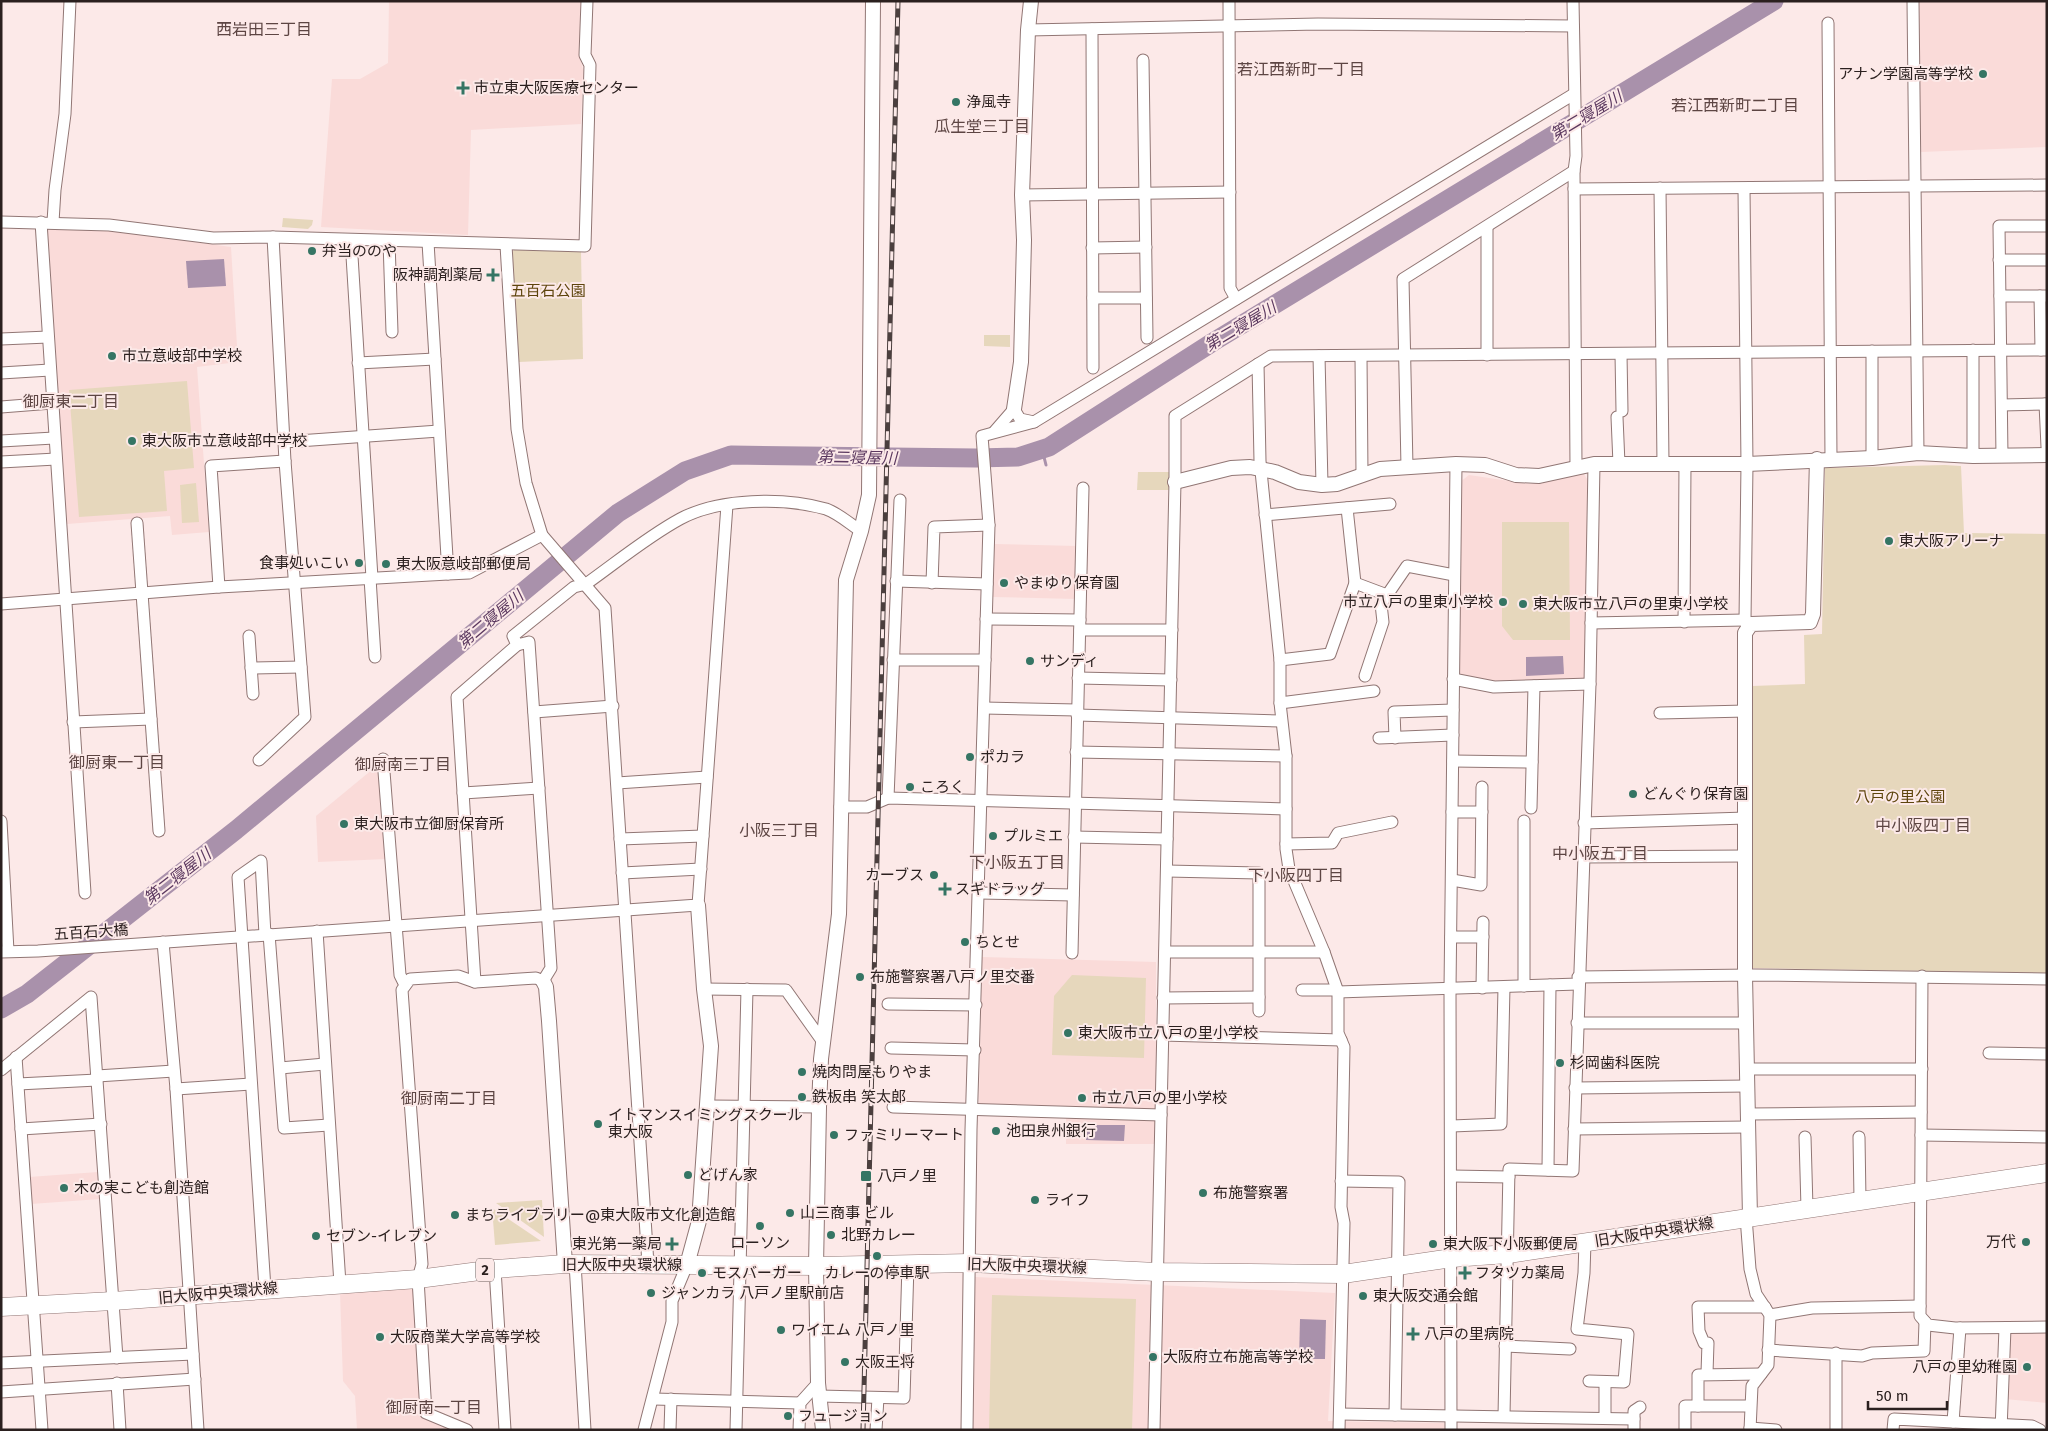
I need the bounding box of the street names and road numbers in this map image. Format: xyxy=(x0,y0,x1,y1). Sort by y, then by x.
street label: 五百石大橋 xyxy=(53,920,129,944)
street label: 旧大阪中央環状線 xyxy=(1593,1214,1715,1250)
street label: 旧大阪中央環状線 xyxy=(967,1255,1087,1277)
street label: 旧大阪中央環状線 xyxy=(562,1256,682,1274)
road number: 2 xyxy=(476,1258,494,1282)
street label: 旧大阪中央環状線 xyxy=(157,1279,279,1307)

